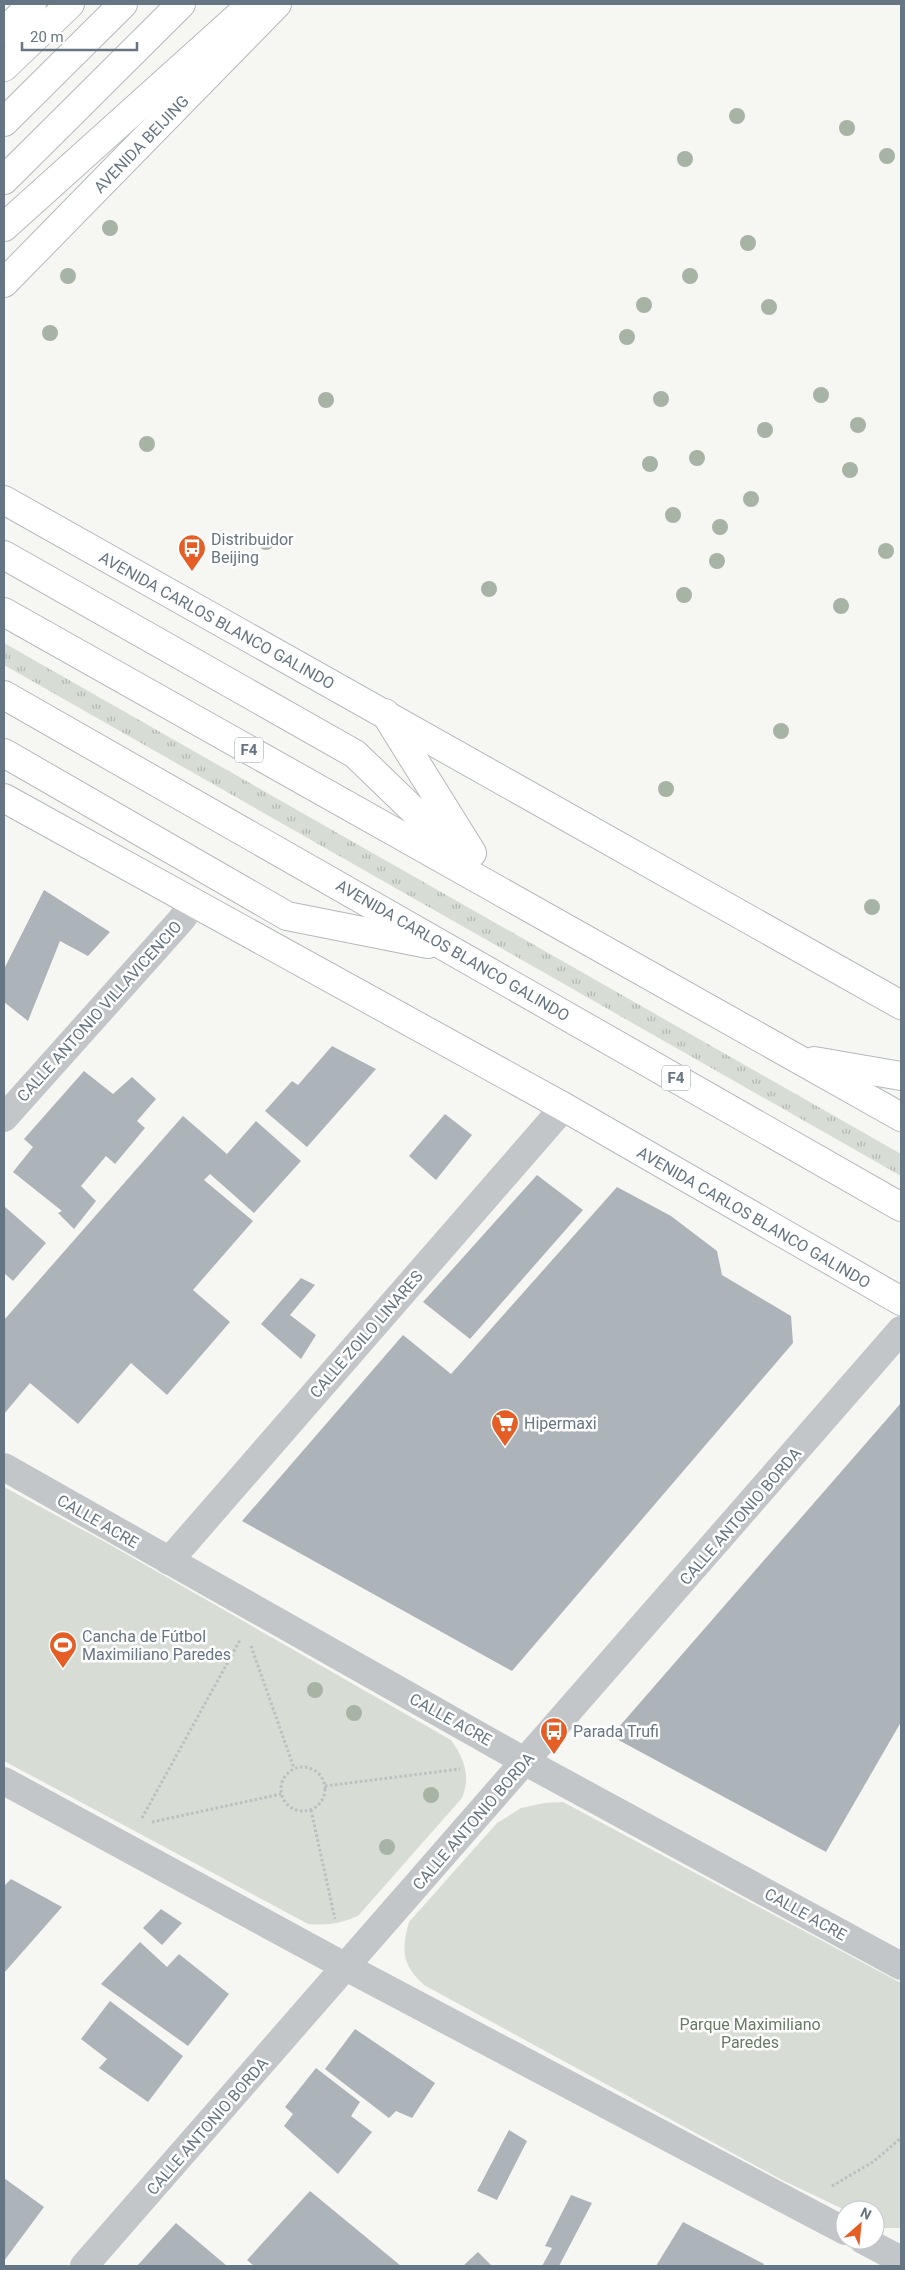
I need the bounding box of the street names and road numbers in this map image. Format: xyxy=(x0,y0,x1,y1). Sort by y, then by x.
street label: AVENIDA BEIJING xyxy=(90,92,193,197)
street label: AVENIDA CARLOS BLANCO GALINDO xyxy=(96,548,338,693)
road number: F4 xyxy=(235,738,263,762)
street label: AVENIDA CARLOS BLANCO GALINDO xyxy=(333,876,573,1025)
street label: CALLE ANTONIO VILLAVICENCIO xyxy=(13,917,186,1106)
road number: F4 xyxy=(662,1066,690,1090)
street label: AVENIDA CARLOS BLANCO GALINDO xyxy=(634,1143,874,1292)
street label: CALLE ZOILO LINARES xyxy=(306,1267,427,1402)
street label: CALLE ANTONIO BORDA xyxy=(676,1443,805,1589)
street label: CALLE ACRE xyxy=(54,1490,142,1552)
street label: CALLE ACRE xyxy=(406,1689,495,1750)
street label: CALLE ANTONIO BORDA xyxy=(409,1748,538,1894)
street label: CALLE ACRE xyxy=(761,1884,850,1945)
street label: CALLE ANTONIO BORDA xyxy=(143,2053,272,2199)

